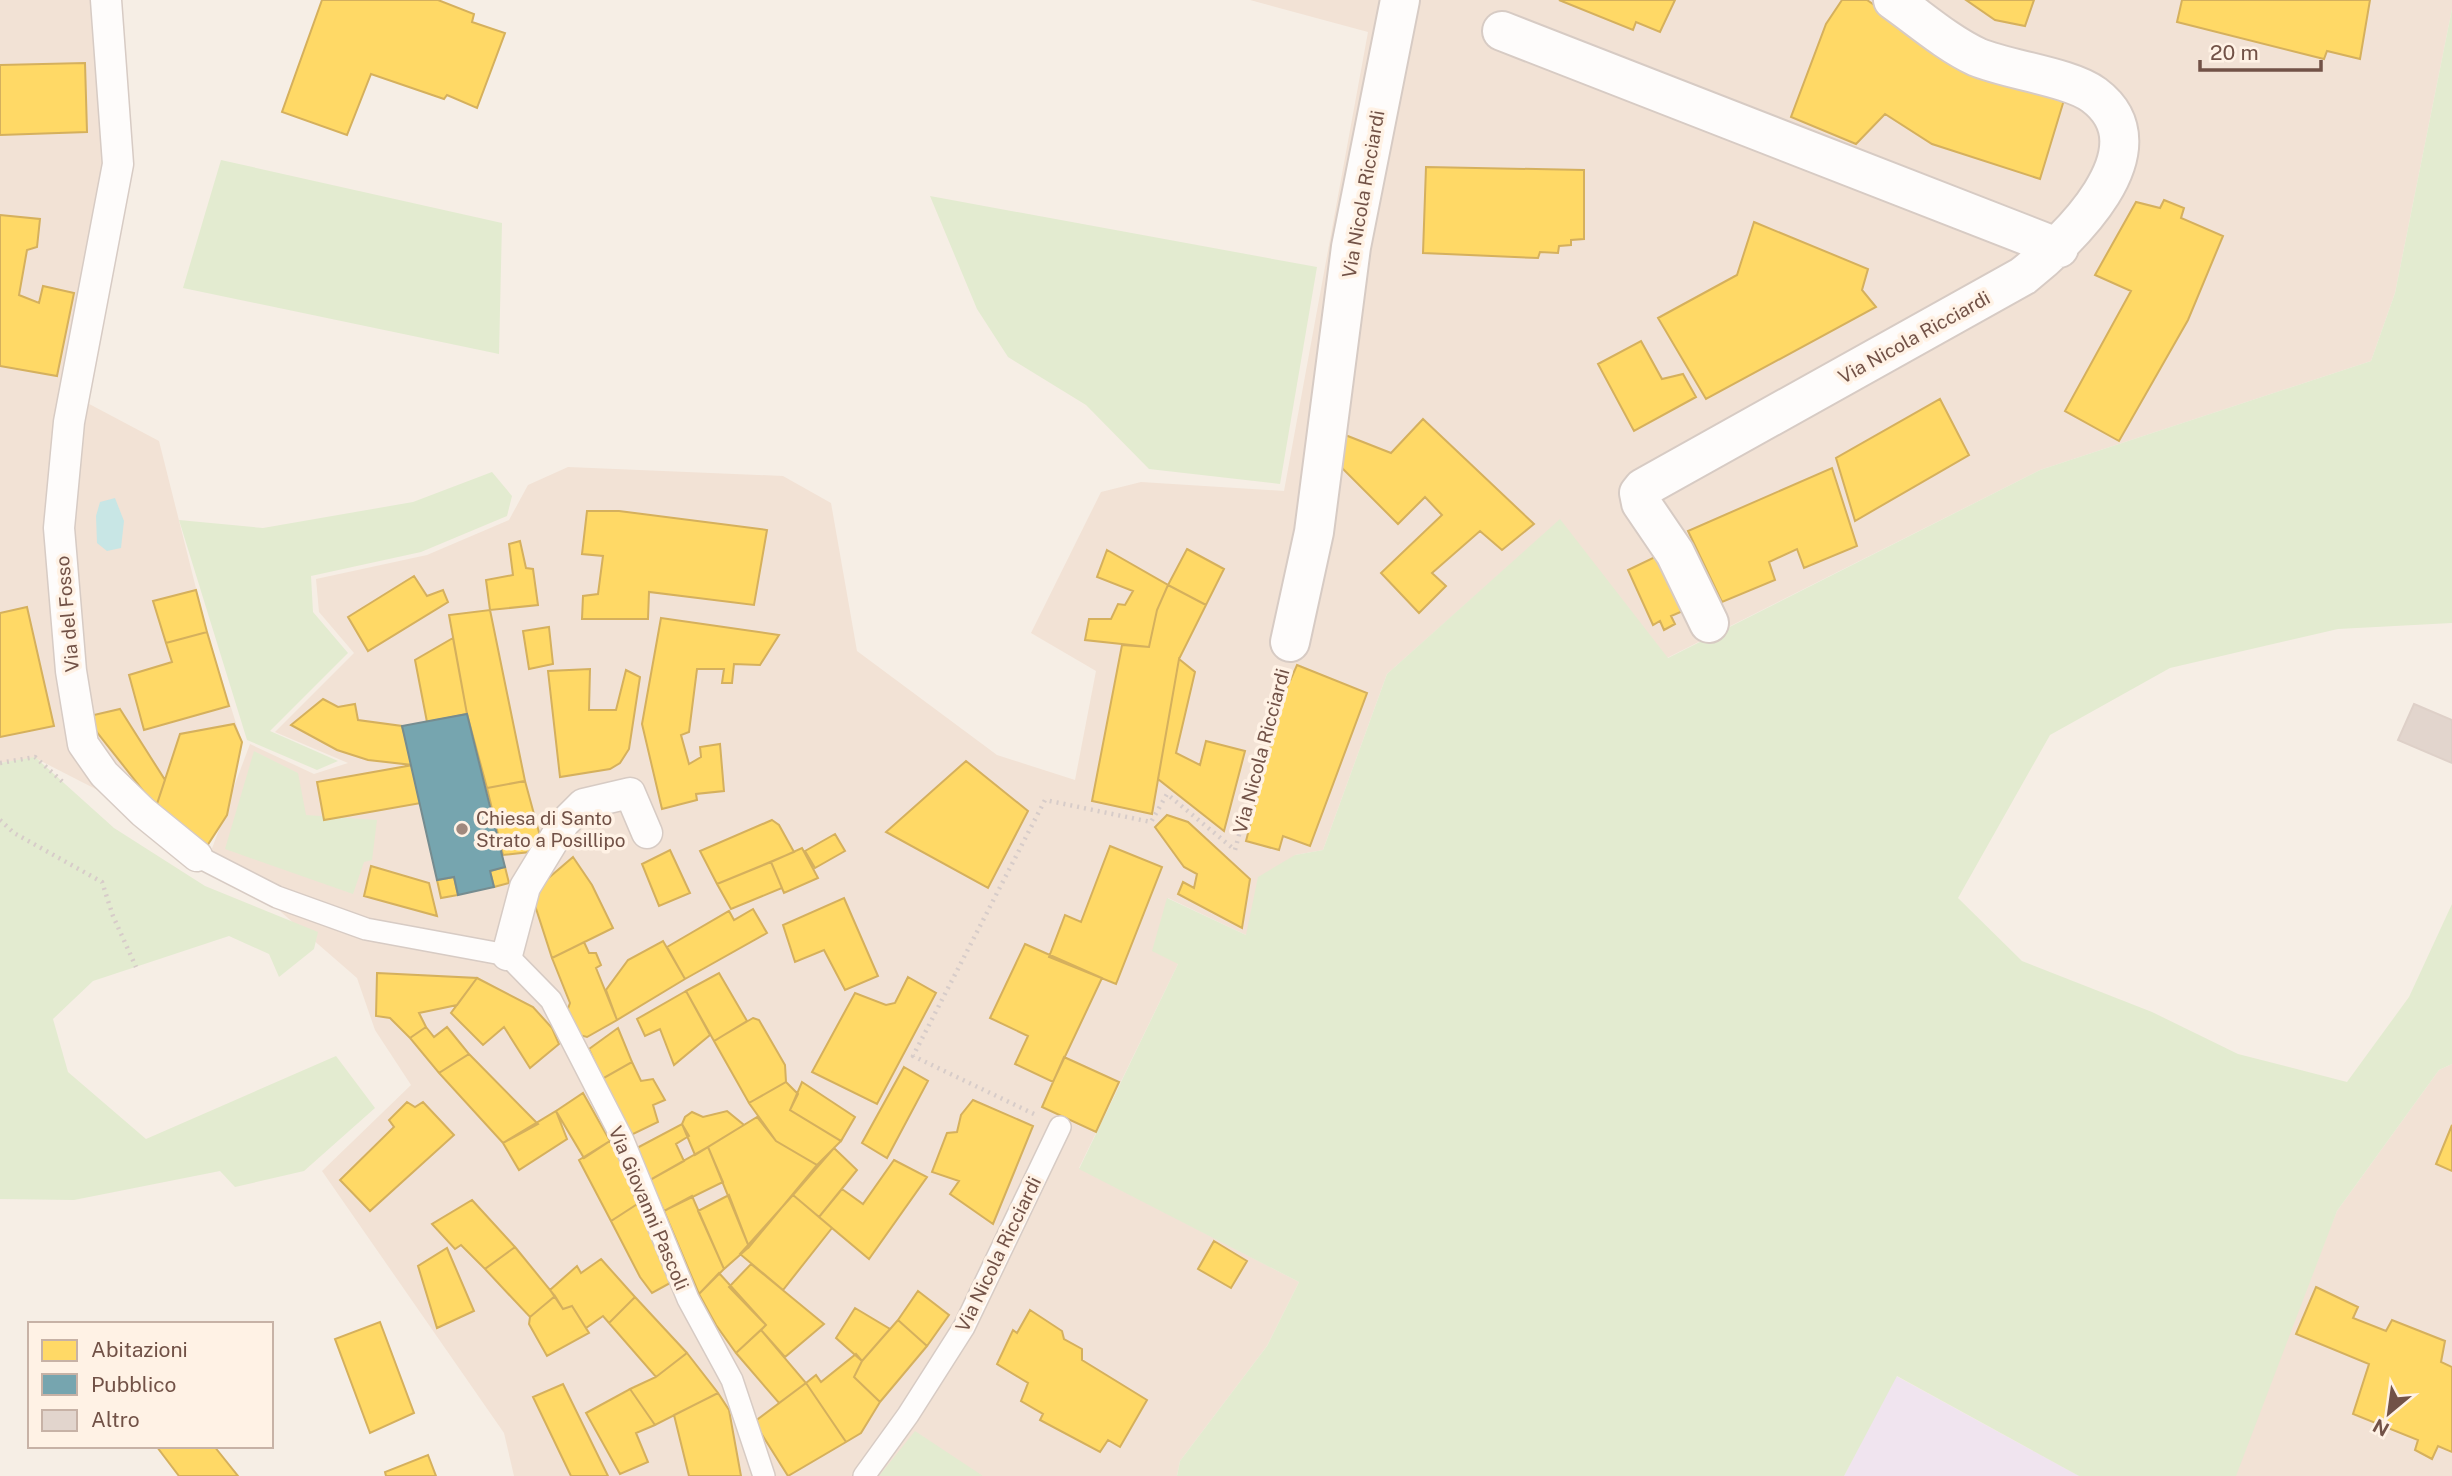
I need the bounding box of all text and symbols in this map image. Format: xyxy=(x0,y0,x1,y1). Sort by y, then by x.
scale bar xyxy=(2200,28,2321,72)
text: 20 m xyxy=(2210,40,2259,65)
street label: Via Nicola Ricciardi xyxy=(1337,108,1389,280)
street label: Via Nicola Ricciardi xyxy=(1834,286,1994,388)
street label: Via del Fosso xyxy=(51,555,83,673)
street label: Via Nicola Ricciardi xyxy=(1228,666,1294,836)
place label: Chiesa di Santo Strato a Posillipo xyxy=(476,807,626,851)
marker: Chiesa di Santo Strato a Posillipo xyxy=(454,821,470,837)
street label: Via Giovanni Pascoli xyxy=(604,1123,694,1293)
street label: Via Nicola Ricciardi xyxy=(951,1173,1045,1335)
legend xyxy=(28,1322,273,1448)
text: Abitazioni xyxy=(91,1337,188,1362)
text: Pubblico xyxy=(91,1372,176,1397)
north arrow xyxy=(2354,1378,2424,1448)
text: Altro xyxy=(91,1407,140,1432)
text: N xyxy=(2369,1415,2393,1441)

